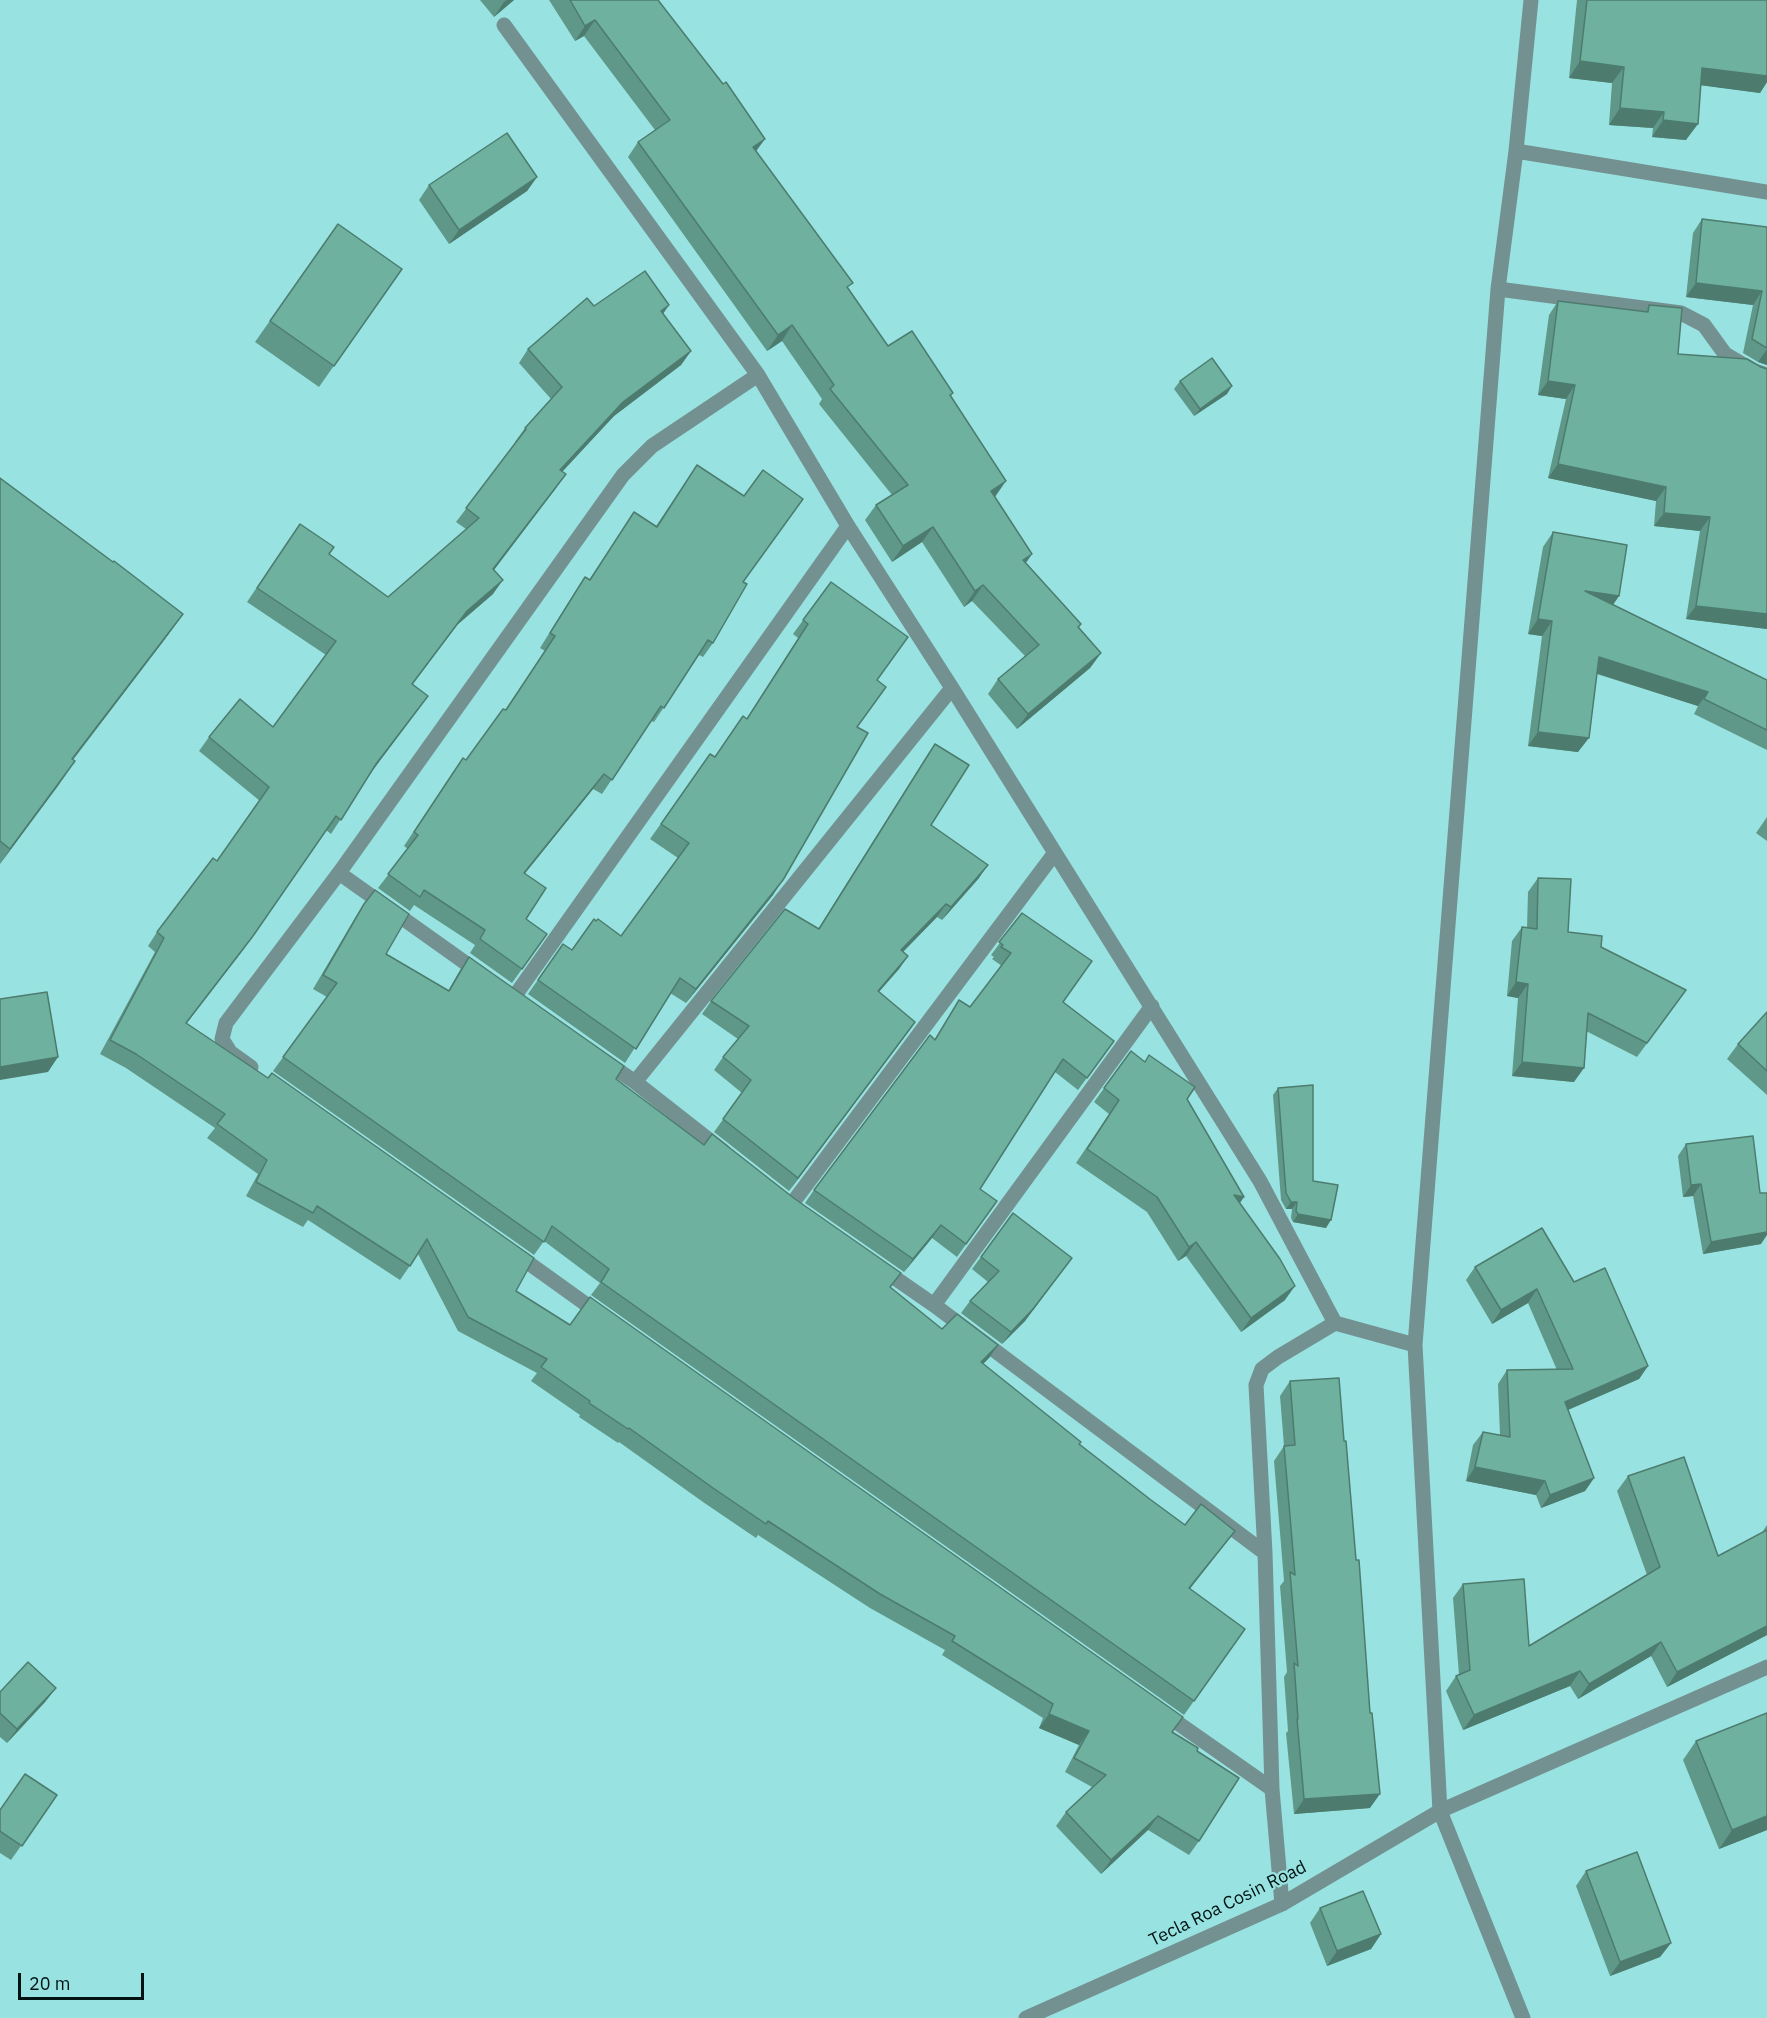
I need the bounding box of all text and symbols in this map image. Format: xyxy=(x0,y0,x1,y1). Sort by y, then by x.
street label: Tecla Roa Cosin Road xyxy=(1146,1857,1310,1951)
scale bar xyxy=(21,1961,147,1999)
text: 20 m xyxy=(29,1972,71,1995)

